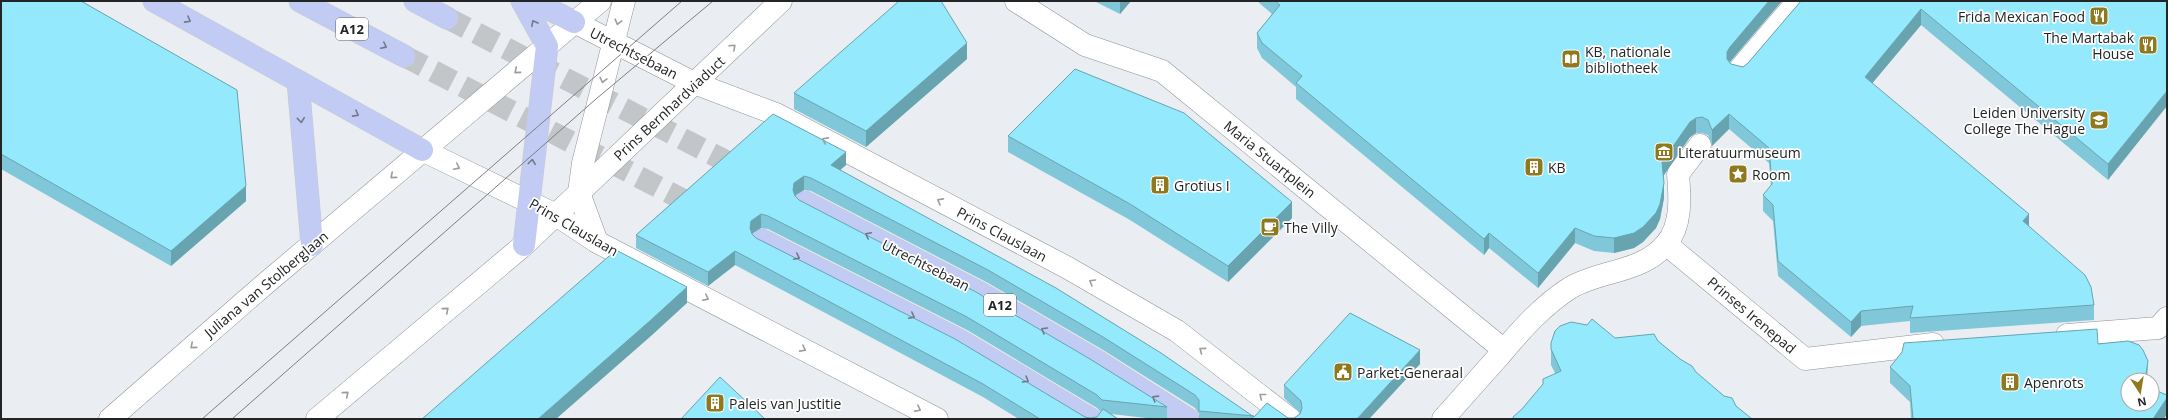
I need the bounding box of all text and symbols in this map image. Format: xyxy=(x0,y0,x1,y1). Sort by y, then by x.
restaurant icon: Frida Mexican Food xyxy=(2088,5,2110,27)
place label: Frida Mexican Food xyxy=(1958,7,2085,26)
one-way arrow xyxy=(184,15,191,23)
road number: A12 xyxy=(336,18,368,40)
one-way arrow xyxy=(614,18,623,25)
one-way arrow xyxy=(532,20,539,28)
street label: Utrechtsebaan xyxy=(587,23,681,83)
place label: The Martabak House xyxy=(2044,28,2135,63)
restaurant icon: The Martabak House xyxy=(2137,34,2159,56)
one-way arrow xyxy=(380,41,387,49)
place label: KB, nationale bibliotheek xyxy=(1585,42,1671,77)
one-way arrow xyxy=(728,44,736,52)
library icon: KB, nationale bibliotheek xyxy=(1560,48,1582,70)
street label: Prins Bernhardviaduct xyxy=(609,51,729,165)
one-way arrow xyxy=(514,67,521,74)
one-way arrow xyxy=(599,76,608,83)
place label: Leiden University College The Hague xyxy=(1964,103,2086,138)
one-way arrow xyxy=(352,109,359,116)
school or university icon: Leiden University College The Hague xyxy=(2088,109,2110,131)
street label: Maria Stuartplein xyxy=(1220,116,1320,202)
one-way arrow xyxy=(297,117,306,123)
one-way arrow xyxy=(822,137,829,145)
museum icon: Literatuurmuseum xyxy=(1653,141,1675,163)
place label: Literatuurmuseum xyxy=(1678,143,1801,162)
building icon: KB xyxy=(1523,156,1545,178)
place label: KB xyxy=(1548,158,1566,177)
one-way arrow xyxy=(528,159,537,165)
one-way arrow xyxy=(453,162,461,170)
place icon: Room xyxy=(1727,163,1749,185)
place label: Room xyxy=(1752,165,1790,184)
one-way arrow xyxy=(390,171,398,178)
building icon: Grotius I xyxy=(1149,174,1171,196)
place label: Grotius I xyxy=(1174,176,1230,195)
street label: Prins Clauslaan xyxy=(526,194,622,260)
one-way arrow xyxy=(937,198,944,205)
street label: Prins Clauslaan xyxy=(954,202,1050,266)
cafe icon: The Villy xyxy=(1259,216,1281,238)
place label: The Villy xyxy=(1284,218,1339,237)
street label: Juliana van Stolberglaan xyxy=(199,227,332,343)
one-way arrow xyxy=(865,232,872,240)
street label: Utrechtsebaan xyxy=(879,235,973,295)
one-way arrow xyxy=(792,252,800,260)
street label: Prinses Irenepad xyxy=(1704,272,1800,358)
one-way arrow xyxy=(1088,279,1096,286)
one-way arrow xyxy=(702,293,709,301)
road number: A12 xyxy=(984,294,1016,316)
one-way arrow xyxy=(441,308,449,315)
one-way arrow xyxy=(908,312,916,319)
one-way arrow xyxy=(1041,328,1048,335)
one-way arrow xyxy=(191,342,198,349)
one-way arrow xyxy=(799,344,806,352)
one-way arrow xyxy=(1200,347,1207,354)
public building icon: Parket-Generaal xyxy=(1332,361,1354,383)
place label: Parket-Generaal xyxy=(1357,363,1463,382)
building icon: Apenrots xyxy=(1999,371,2021,393)
north arrow xyxy=(2120,372,2160,412)
place label: Apenrots xyxy=(2024,373,2084,392)
one-way arrow xyxy=(1022,375,1029,382)
one-way arrow xyxy=(342,391,349,398)
building icon: Paleis van Justitie xyxy=(704,392,726,414)
place label: Paleis van Justitie xyxy=(729,394,842,413)
one-way arrow xyxy=(1259,394,1266,401)
text: N xyxy=(2136,394,2148,411)
one-way arrow xyxy=(1152,395,1159,403)
one-way arrow xyxy=(914,404,922,412)

